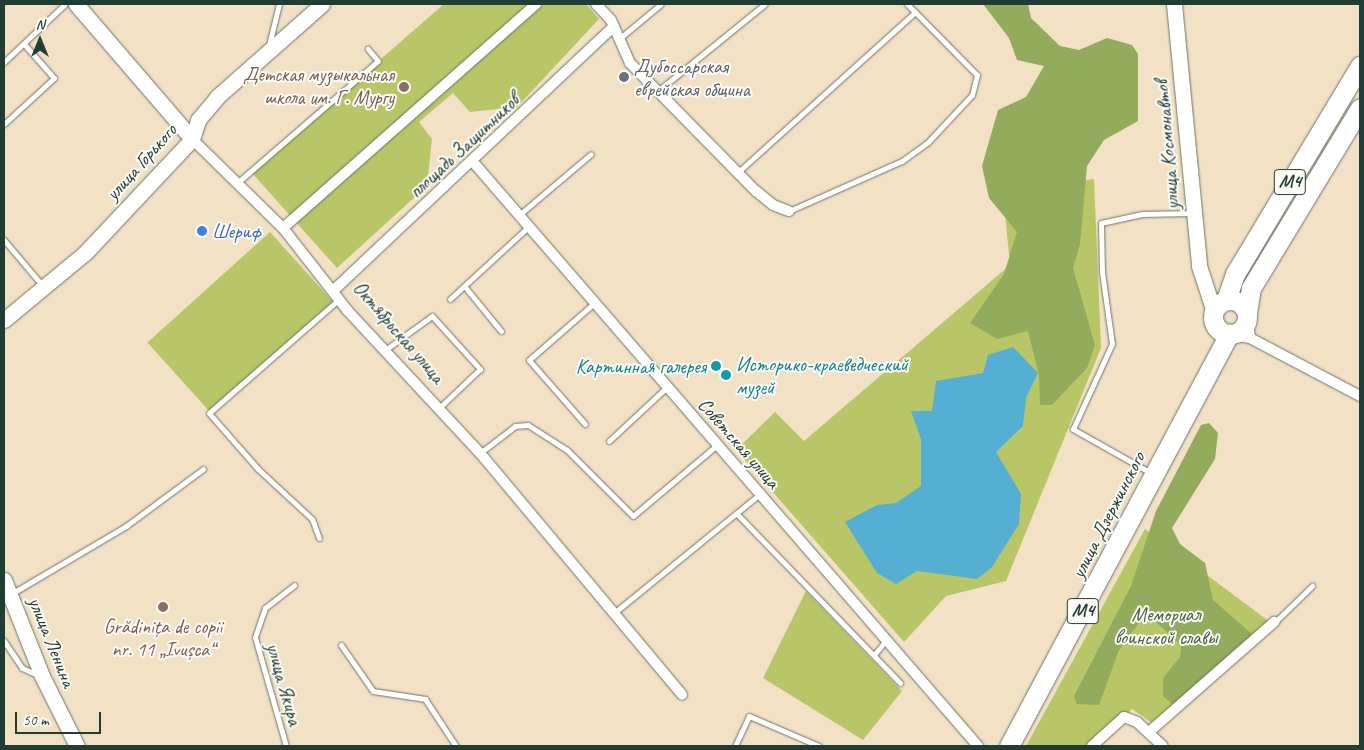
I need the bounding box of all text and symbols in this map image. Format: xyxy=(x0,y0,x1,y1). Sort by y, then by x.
north arrow xyxy=(15,15,65,65)
text: N xyxy=(36,16,44,33)
place label: Дубоссарская еврейская община xyxy=(634,54,754,101)
place label: Детская музыкальная школа им. Г. Мургу xyxy=(243,63,394,110)
marker: Дубоссарская еврейская община xyxy=(618,71,630,83)
street label: улица Космонавтов xyxy=(1149,78,1185,212)
marker: Детская музыкальная школа им. Г. Мургу xyxy=(398,81,410,93)
street label: площадь Защитников xyxy=(403,88,525,204)
street label: улица Горького xyxy=(101,119,181,205)
road number: M4 xyxy=(1274,166,1306,198)
place label: Шериф xyxy=(212,219,261,243)
marker: Шериф xyxy=(196,225,208,237)
street label: Октябрьская улица xyxy=(348,276,450,388)
place label: Историко-краеведческий музей xyxy=(736,352,908,399)
place label: Картинная галерея xyxy=(574,354,706,378)
marker: Картинная галерея xyxy=(710,360,722,372)
marker: Историко-краеведческий музей xyxy=(720,369,732,381)
street label: Советская улица xyxy=(692,392,786,494)
street label: улица Дзержинского xyxy=(1066,449,1150,581)
street label: улица Ленина xyxy=(23,594,81,690)
road number: M4 xyxy=(1067,594,1099,628)
marker: Grădinița de copii nr. 11 „Ivușca“ xyxy=(157,601,169,613)
park label: Мемориал воинской славы xyxy=(1115,603,1217,650)
place label: Grădinița de copii nr. 11 „Ivușca“ xyxy=(104,615,222,662)
street label: улица Якира xyxy=(261,640,307,728)
scale bar xyxy=(18,702,104,734)
text: 50 m xyxy=(23,711,49,730)

